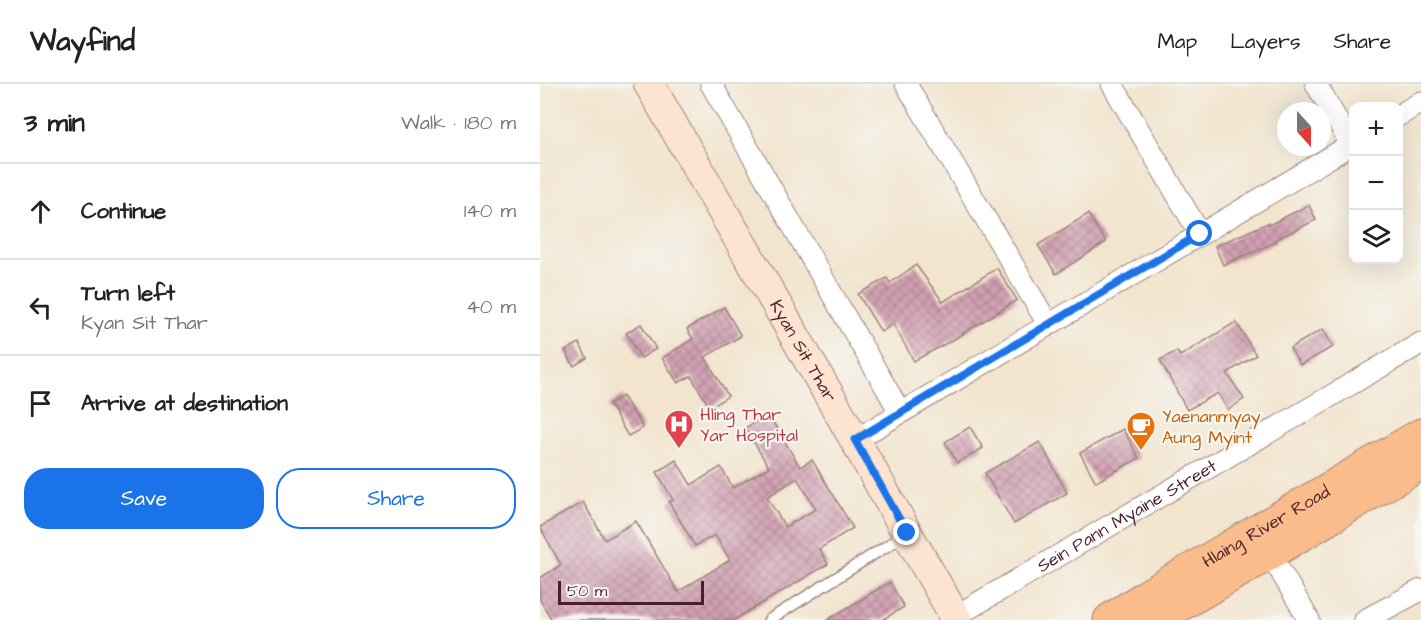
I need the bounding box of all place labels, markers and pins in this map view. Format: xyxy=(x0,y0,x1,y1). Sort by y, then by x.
place label: Hling Thar Yar Hospital xyxy=(700,402,798,448)
place label: Yaenanmyay Aung Myint xyxy=(1162,404,1261,451)
hospital icon: Hling Thar Yar Hospital xyxy=(663,408,695,450)
cafe icon: Yaenanmyay Aung Myint xyxy=(1125,410,1157,452)

